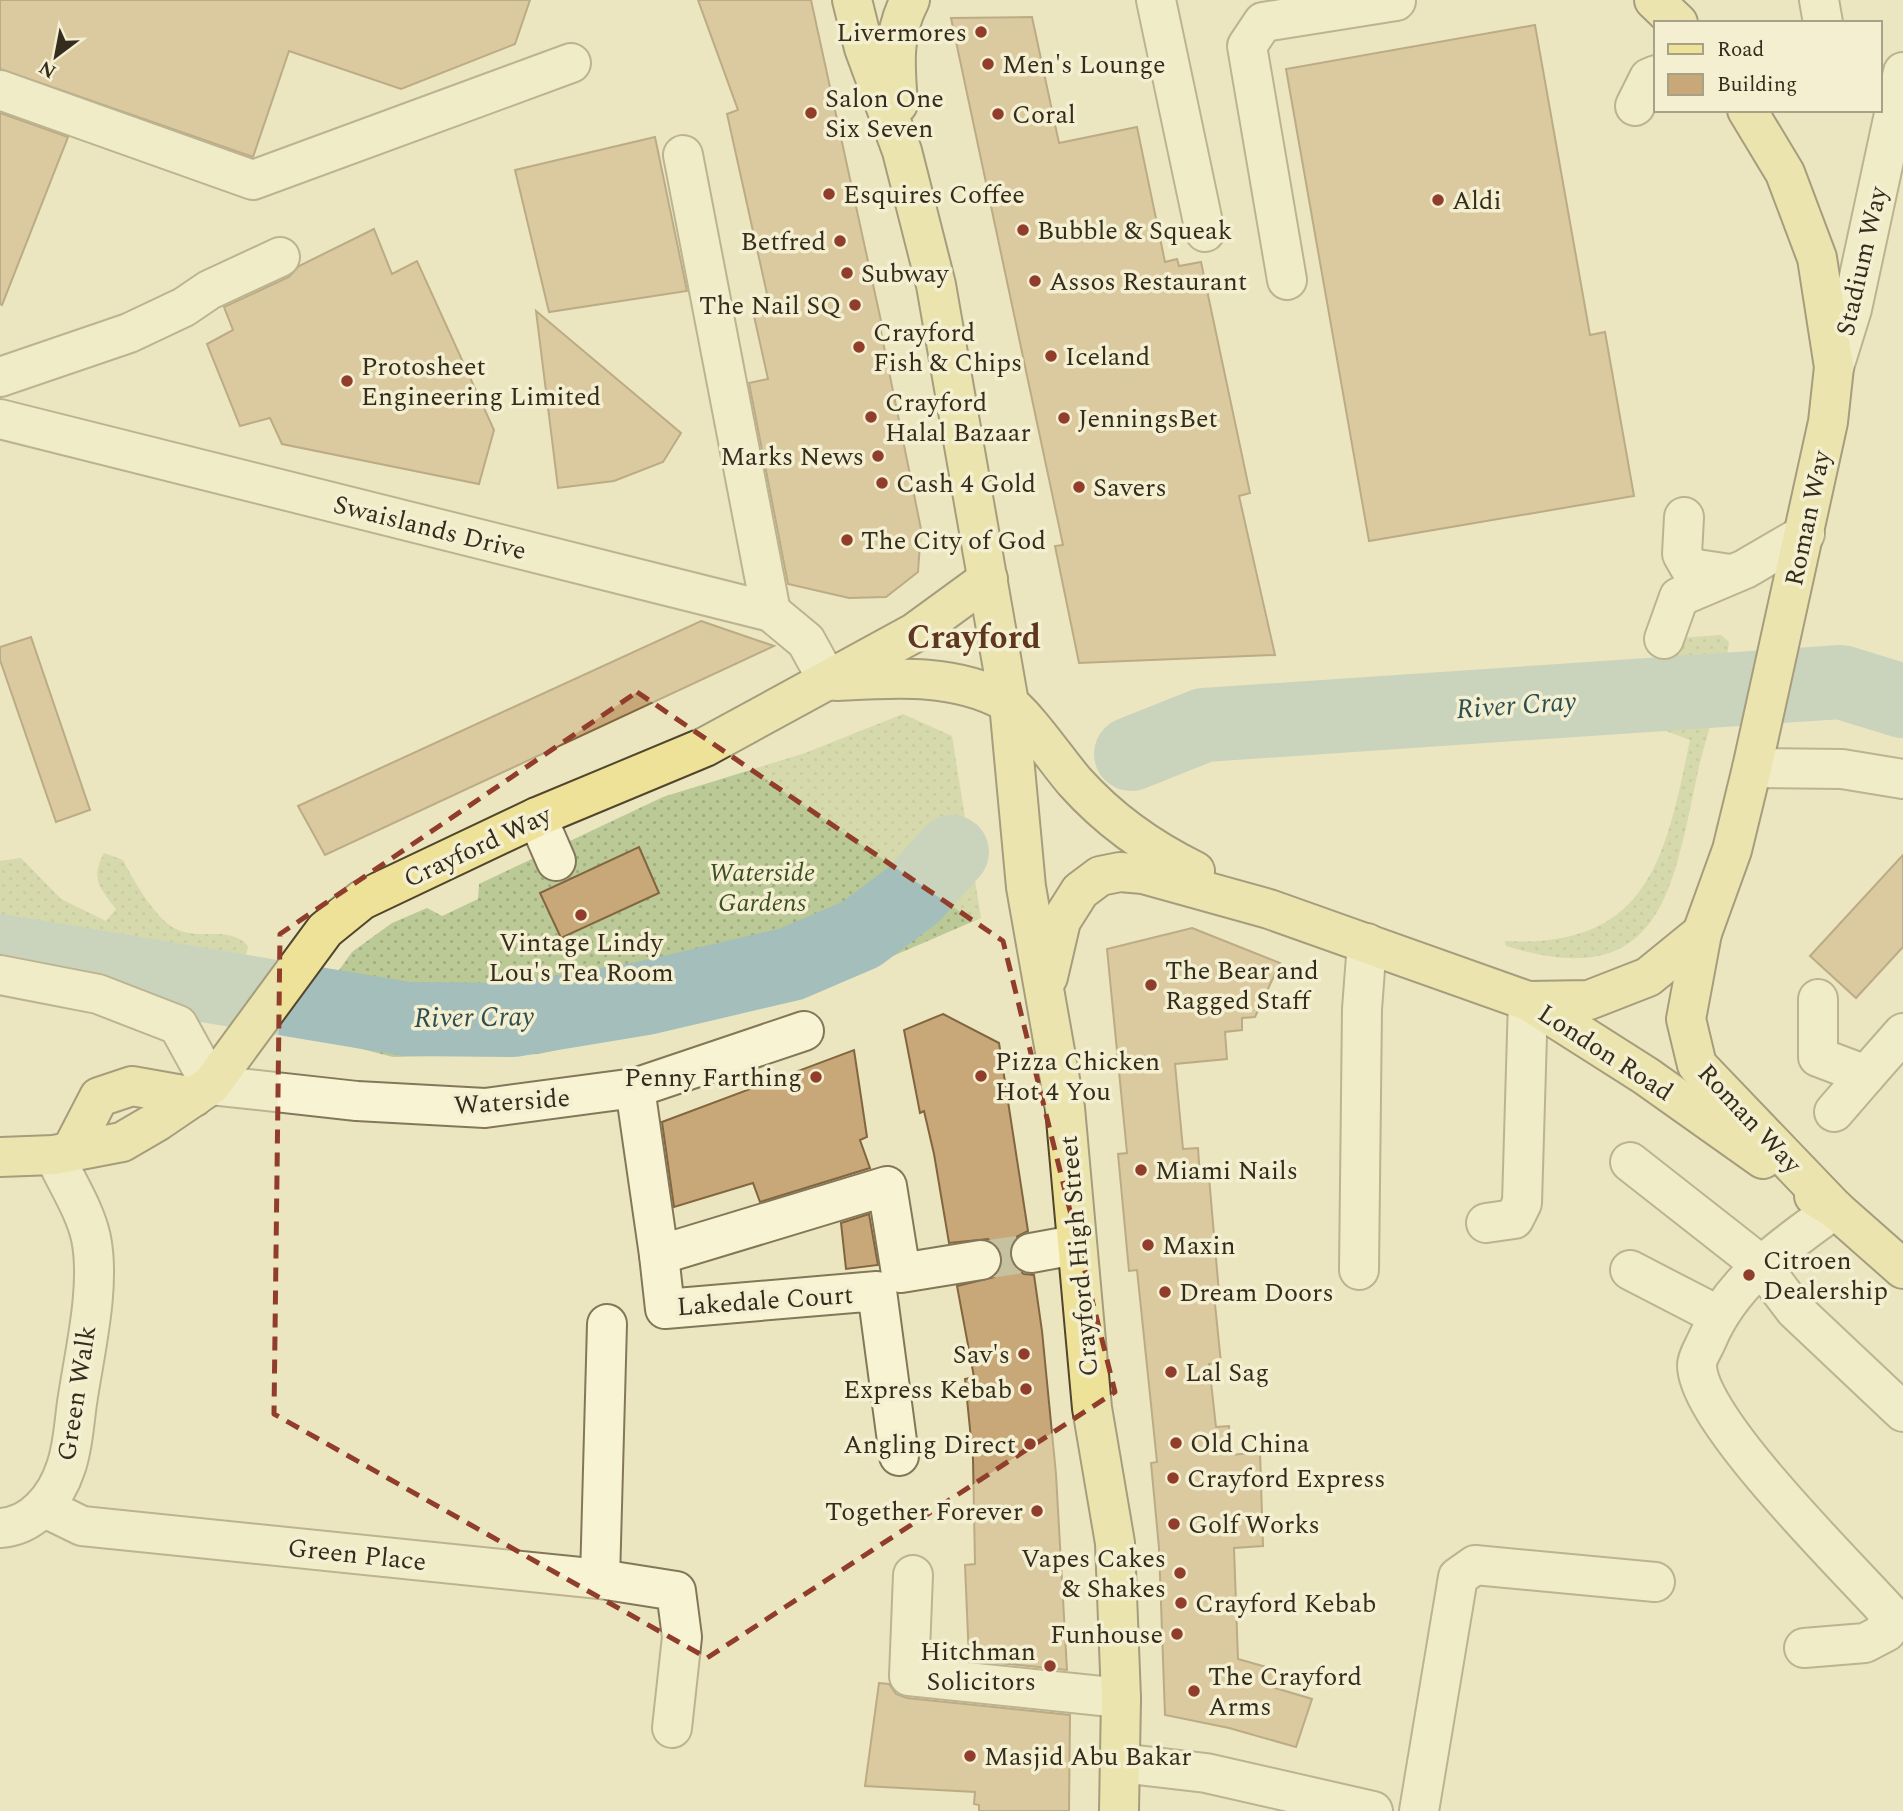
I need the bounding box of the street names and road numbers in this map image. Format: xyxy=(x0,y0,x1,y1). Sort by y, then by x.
street label: Stadium Way xyxy=(1825,181,1899,340)
street label: Roman Way xyxy=(1774,445,1842,590)
street label: Swaislands Drive xyxy=(329,485,530,571)
street label: Crayford Way xyxy=(397,795,559,899)
street label: London Road xyxy=(1530,994,1681,1112)
street label: Roman Way xyxy=(1688,1055,1812,1184)
street label: Waterside xyxy=(453,1078,571,1126)
street label: Crayford High Street xyxy=(1049,1134,1109,1378)
street label: Lakedale Court xyxy=(676,1275,854,1327)
street label: Green Walk xyxy=(47,1322,107,1464)
street label: Green Place xyxy=(286,1528,428,1582)

